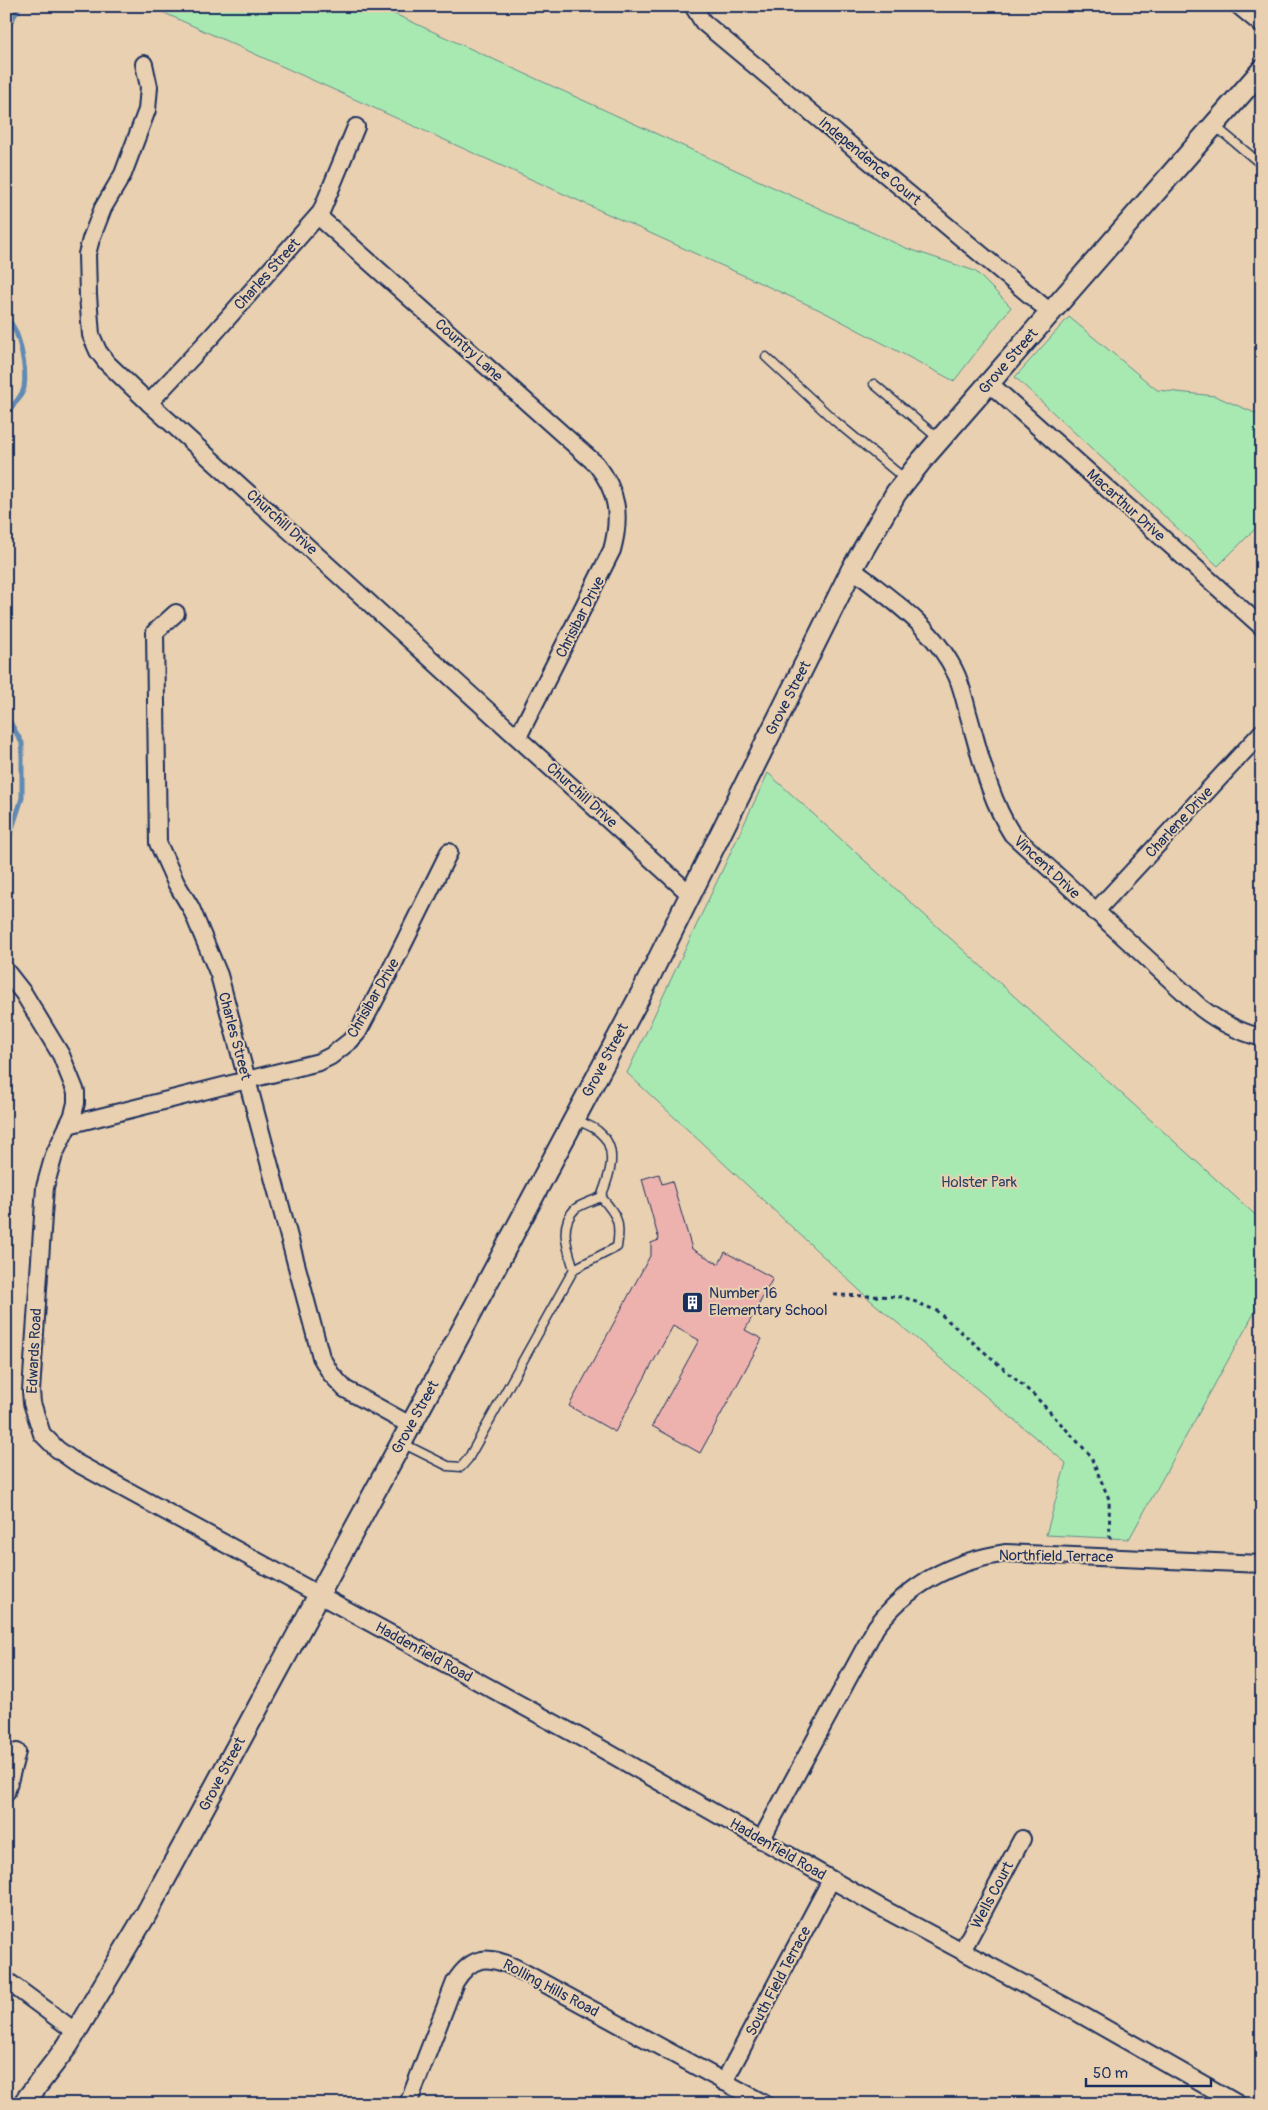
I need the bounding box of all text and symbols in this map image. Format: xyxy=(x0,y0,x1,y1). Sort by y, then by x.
street label: Independence Court xyxy=(815,113,925,210)
street label: Charles Street xyxy=(230,234,305,314)
street label: Country Lane xyxy=(431,315,507,386)
street label: Grove Street xyxy=(975,324,1043,398)
street label: Macarthur Drive xyxy=(1083,465,1169,546)
street label: Churchill Drive xyxy=(242,486,322,560)
street label: Chrisibar Drive xyxy=(552,573,609,661)
street label: Grove Street xyxy=(762,657,816,739)
street label: Churchill Drive xyxy=(542,759,622,833)
street label: Charlene Drive xyxy=(1142,782,1218,862)
street label: Vincent Drive xyxy=(1009,832,1084,903)
street label: Chrisibar Drive xyxy=(343,955,404,1041)
street label: Charles Street xyxy=(214,990,256,1083)
street label: Grove Street xyxy=(578,1019,633,1101)
park label: Holster Park xyxy=(941,1173,1018,1192)
place label: Number 16 Elementary School xyxy=(709,1284,828,1320)
building icon: Number 16 Elementary School xyxy=(681,1290,705,1314)
street label: Edwards Road xyxy=(23,1308,46,1394)
street label: Grove Street xyxy=(387,1376,444,1457)
street label: Northfield Terrace xyxy=(999,1546,1114,1567)
street label: Haddenfield Road xyxy=(372,1618,476,1687)
street label: Grove Street xyxy=(195,1733,250,1815)
street label: Haddenfield Road xyxy=(726,1814,829,1885)
street label: Wells Court xyxy=(967,1857,1019,1932)
street label: South Field Terrace xyxy=(742,1923,816,2039)
street label: Rolling Hills Road xyxy=(499,1955,602,2022)
scale bar xyxy=(1086,2055,1210,2087)
text: 50 m xyxy=(1093,2064,1128,2083)

